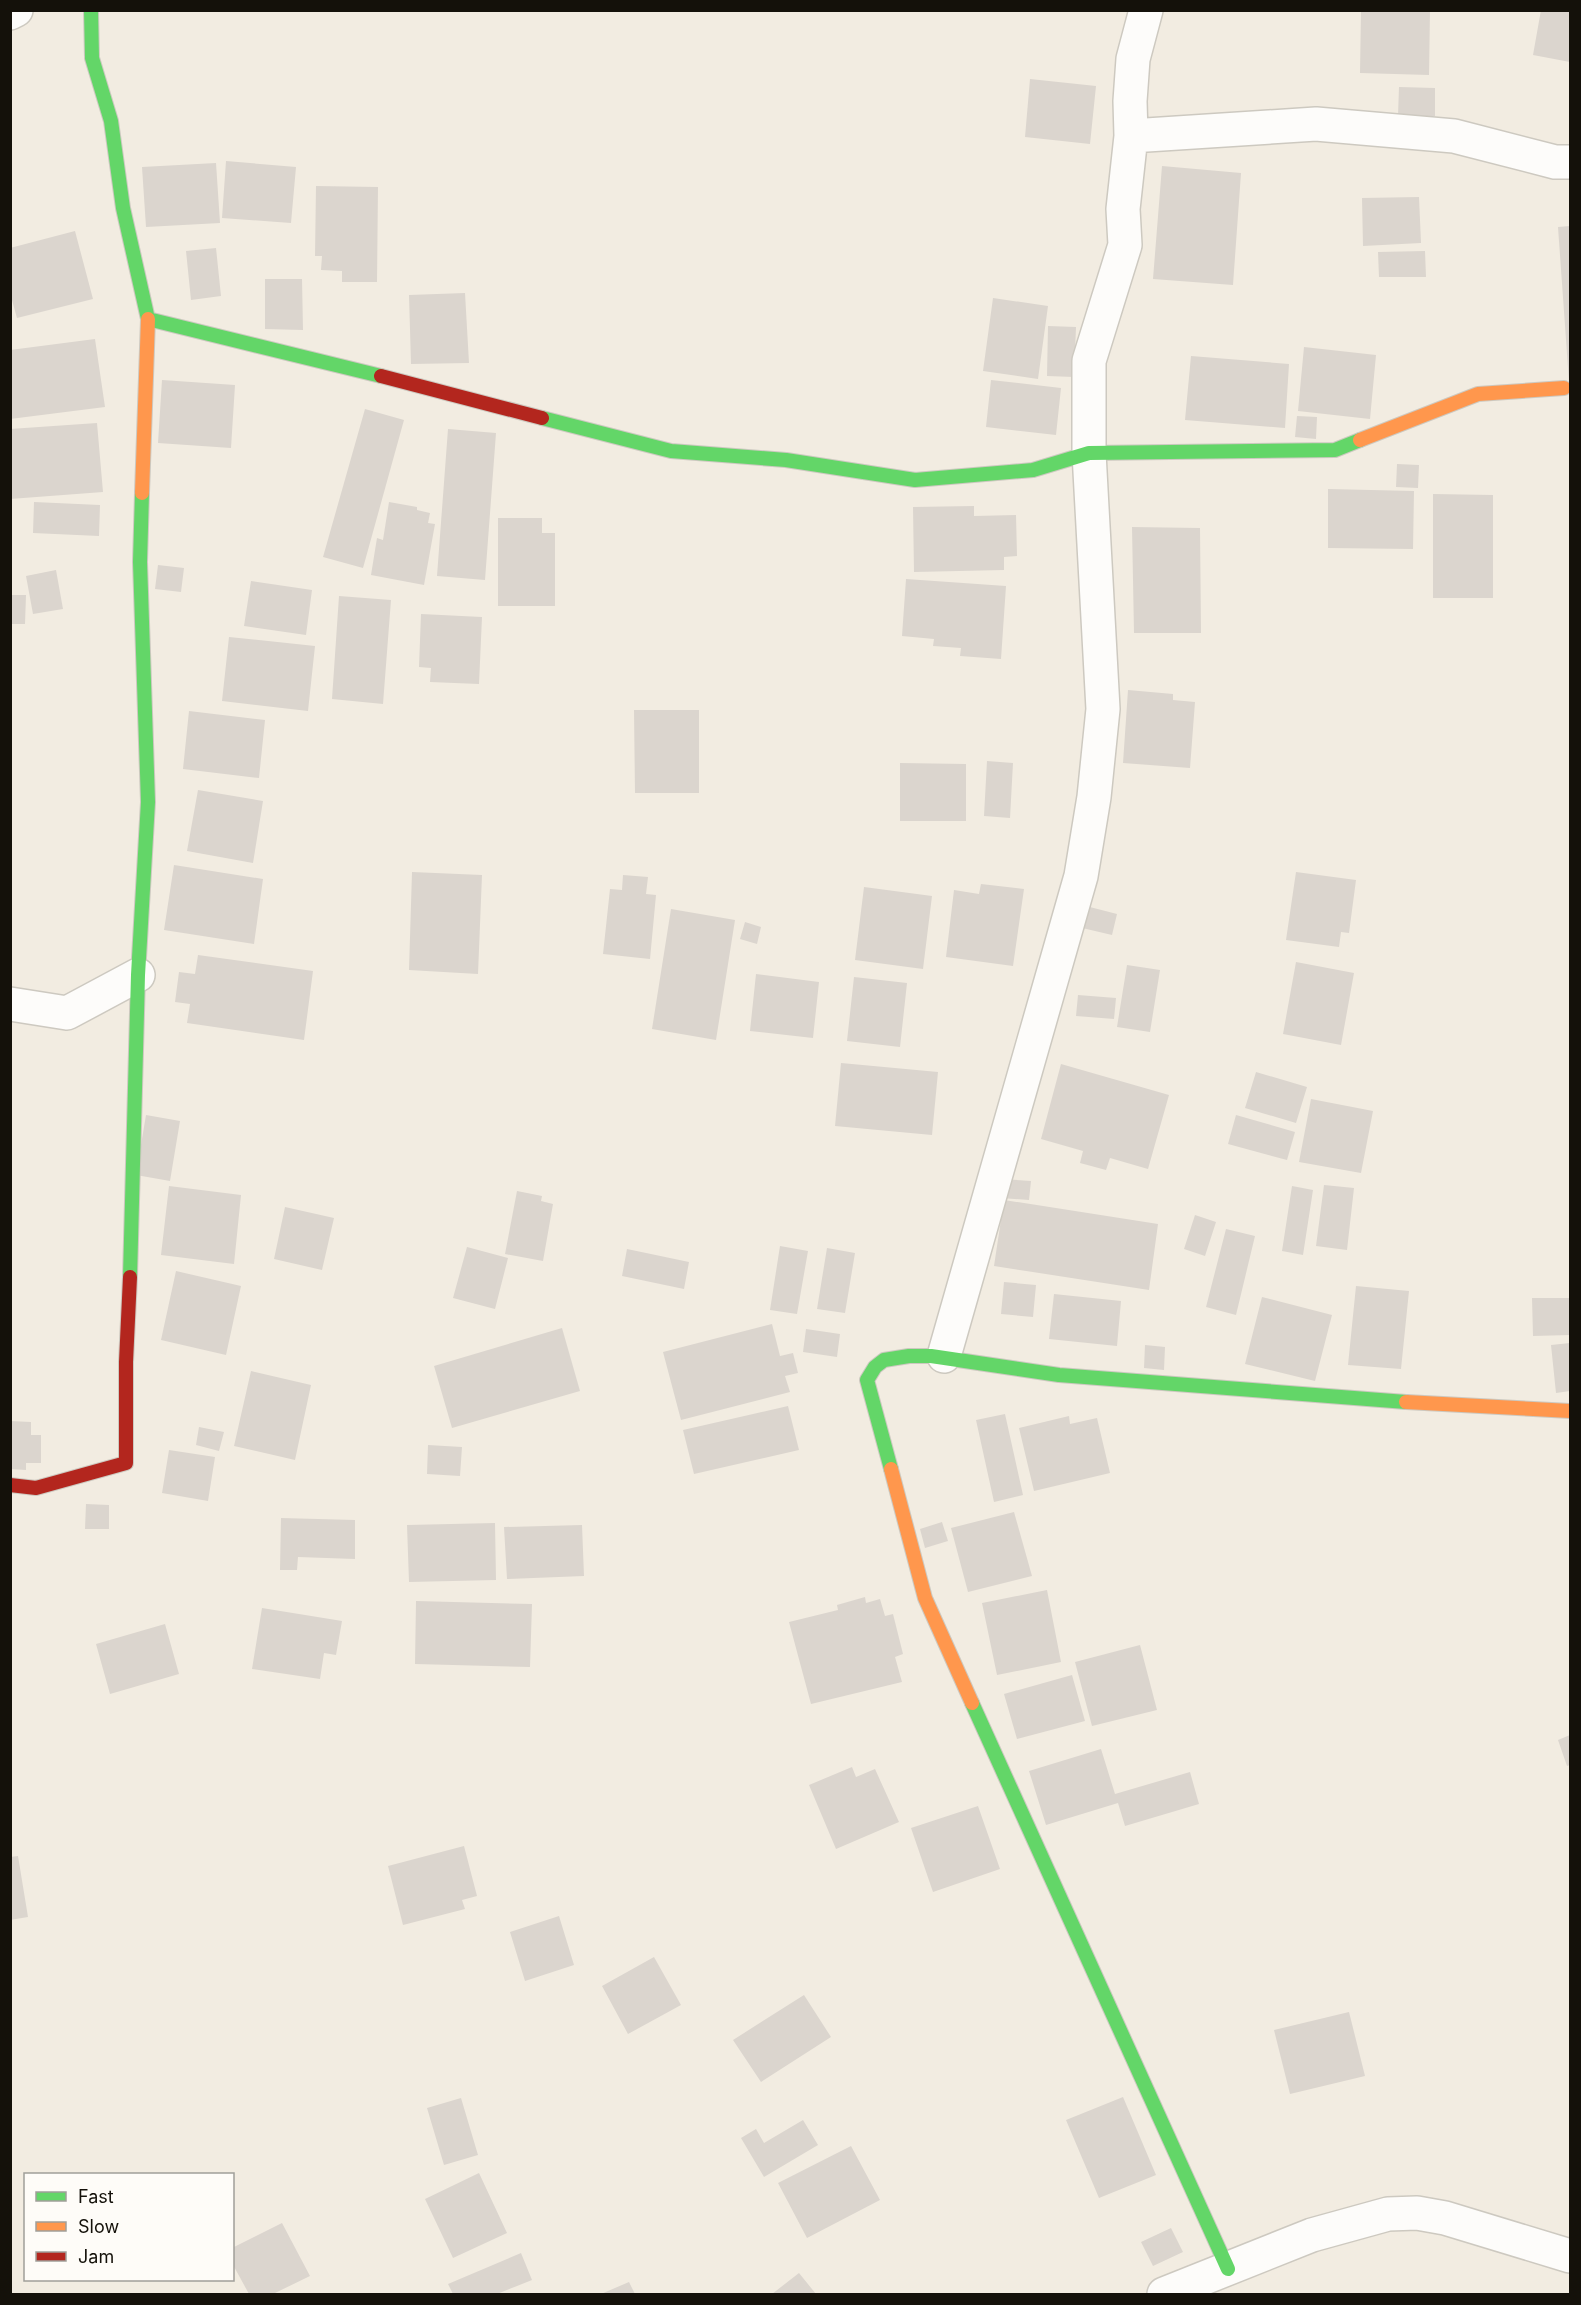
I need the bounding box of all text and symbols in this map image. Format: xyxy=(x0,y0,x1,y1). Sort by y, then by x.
legend xyxy=(24,2173,234,2281)
text: Fast xyxy=(78,2186,114,2207)
text: Slow xyxy=(78,2216,119,2237)
text: Jam xyxy=(78,2246,114,2267)

